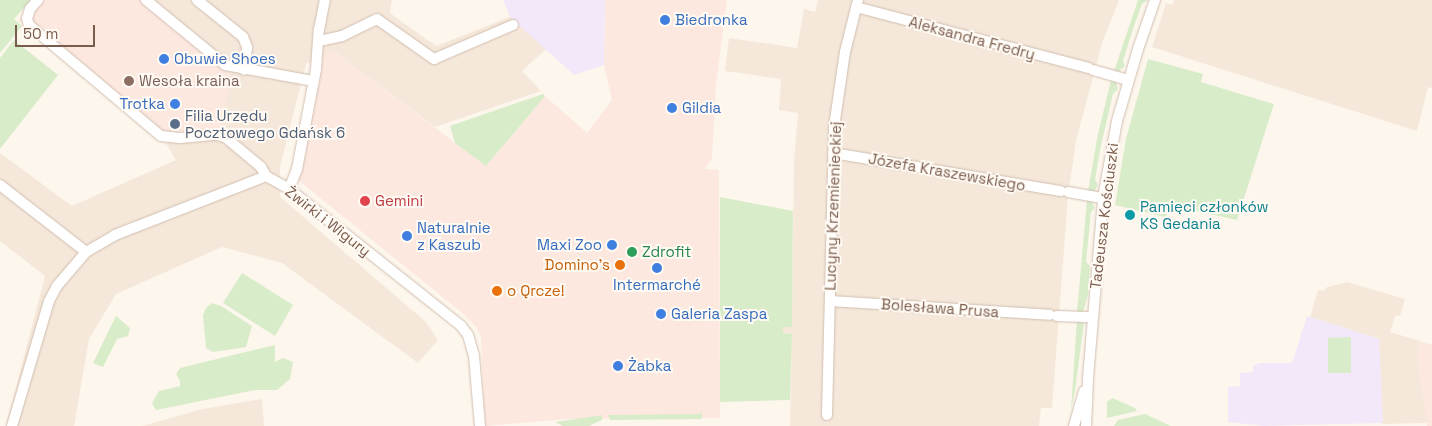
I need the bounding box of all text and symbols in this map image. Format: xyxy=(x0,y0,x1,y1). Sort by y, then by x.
place label: Biedronka xyxy=(675,11,748,29)
street label: Aleksandra Fredry xyxy=(907,12,1037,64)
marker: Biedronka xyxy=(659,14,671,26)
scale bar xyxy=(18,15,98,47)
text: 50 m xyxy=(23,24,58,43)
place label: Obuwie Shoes xyxy=(174,50,276,68)
marker: Obuwie Shoes xyxy=(158,53,170,65)
place label: Wesoła kraina xyxy=(139,72,240,90)
marker: Wesoła kraina xyxy=(123,75,135,87)
place label: Trotka xyxy=(120,95,165,113)
marker: Trotka xyxy=(169,98,181,110)
place label: Gildia xyxy=(682,99,721,117)
marker: Gildia xyxy=(666,102,678,114)
place label: Filia Urzędu Pocztowego Gdańsk 6 xyxy=(185,106,345,141)
marker: Filia Urzędu Pocztowego Gdańsk 6 xyxy=(169,118,181,130)
street label: Lucyny Krzemienieckiej xyxy=(821,121,845,291)
street label: Tadeusza Kościuszki xyxy=(1086,142,1122,290)
street label: Józefa Kraszewskiego xyxy=(867,149,1027,195)
street label: Żwirki i Wigury xyxy=(282,182,374,260)
place label: Gemini xyxy=(375,192,423,210)
marker: Gemini xyxy=(359,195,371,207)
place label: Pamięci członków KS Gedania xyxy=(1140,197,1269,232)
marker: Pamięci członków KS Gedania xyxy=(1124,209,1136,221)
place label: Naturalnie z Kaszub xyxy=(417,218,491,253)
marker: Naturalnie z Kaszub xyxy=(401,230,413,242)
place label: Maxi Zoo xyxy=(537,236,602,254)
marker: Maxi Zoo xyxy=(606,239,618,251)
place label: Zdrofit xyxy=(642,243,691,261)
marker: Zdrofit xyxy=(626,246,638,258)
place label: Domino's xyxy=(545,256,610,274)
marker: Domino's xyxy=(614,259,626,271)
marker: Intermarché xyxy=(651,262,663,274)
place label: Intermarché xyxy=(613,276,701,294)
place label: o Qrcze! xyxy=(507,282,564,300)
marker: o Qrcze! xyxy=(491,285,503,297)
street label: Bolesława Prusa xyxy=(880,295,1000,321)
place label: Galeria Zaspa xyxy=(671,305,767,323)
marker: Galeria Zaspa xyxy=(655,308,667,320)
place label: Żabka xyxy=(628,357,671,375)
marker: Żabka xyxy=(612,360,624,372)

